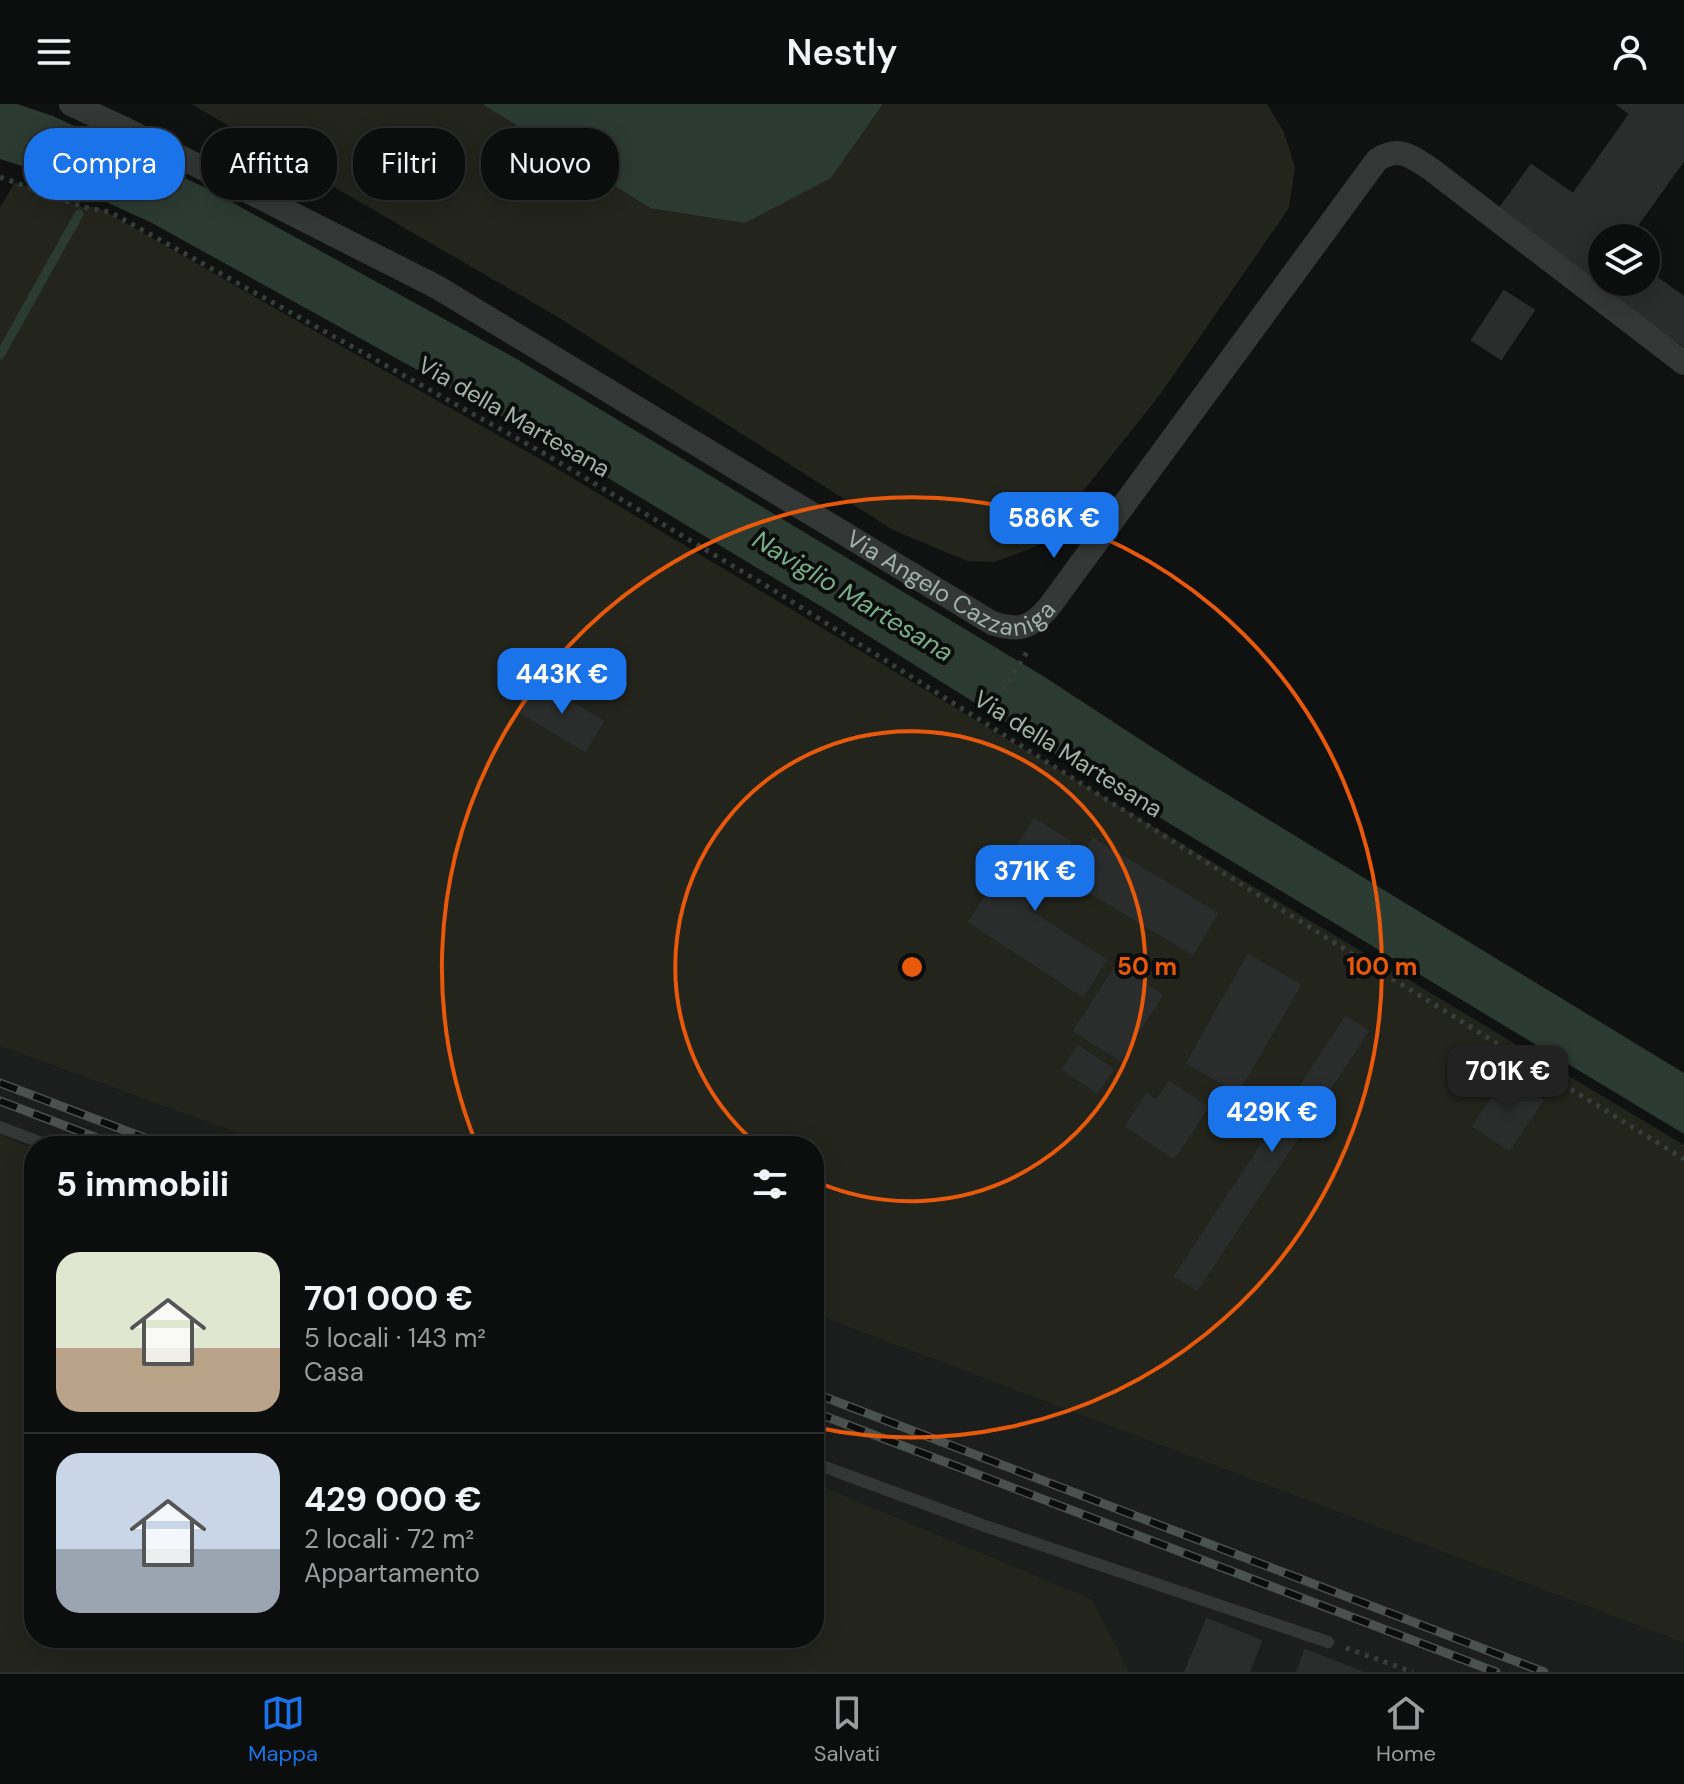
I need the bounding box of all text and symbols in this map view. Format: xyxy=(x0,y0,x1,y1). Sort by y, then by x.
text: Nestly xyxy=(787,29,897,76)
icon: menu xyxy=(32,30,76,74)
icon: person xyxy=(1608,30,1652,74)
chip: Compra xyxy=(24,128,185,200)
chip: Affitta xyxy=(201,128,337,200)
chip: Filtri xyxy=(353,128,465,200)
chip: Nuovo xyxy=(481,128,619,200)
map controls xyxy=(1588,224,1660,296)
button: layers xyxy=(1588,224,1660,296)
street label: Via della Martesana xyxy=(413,349,616,484)
pin: 586K € xyxy=(989,492,1119,560)
text: 586K € xyxy=(1008,501,1100,535)
water label: Naviglio Martesana xyxy=(746,523,960,669)
street label: Via Angelo Cazzaniga xyxy=(841,523,1062,643)
pin: 443K € xyxy=(497,648,627,716)
text: 443K € xyxy=(515,657,609,691)
street label: Via della Martesana xyxy=(968,683,1168,824)
pin: 371K € xyxy=(970,845,1100,913)
text: 371K € xyxy=(993,854,1077,888)
text: 50 m xyxy=(1117,951,1177,982)
text: 100 m xyxy=(1347,951,1417,982)
centre of rings xyxy=(898,953,926,981)
pin: 701K € xyxy=(1443,1045,1573,1113)
text: 701K € xyxy=(1465,1054,1551,1088)
pin: 429K € xyxy=(1207,1086,1337,1154)
text: 429K € xyxy=(1226,1095,1318,1129)
text: 5 immobili xyxy=(56,1162,229,1207)
icon: filters xyxy=(748,1162,792,1206)
text: 701 000 € xyxy=(304,1276,473,1321)
icon: home xyxy=(120,1284,216,1380)
text: 5 locali · 143 m² xyxy=(304,1321,486,1355)
text: Casa xyxy=(304,1355,364,1389)
text: 429 000 € xyxy=(304,1477,482,1522)
icon: home xyxy=(120,1485,216,1581)
text: 2 locali · 72 m² xyxy=(304,1522,474,1556)
text: Appartamento xyxy=(304,1556,480,1590)
tab: Mappa xyxy=(248,1691,318,1768)
tab: Salvati xyxy=(814,1691,880,1768)
tab: Home xyxy=(1376,1691,1436,1768)

